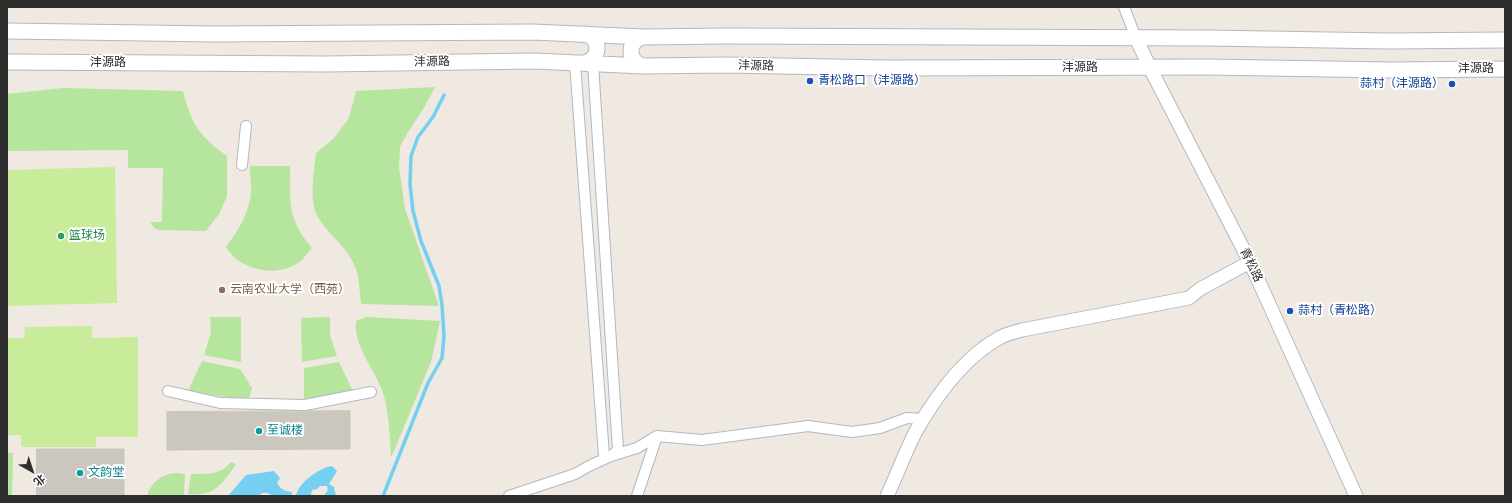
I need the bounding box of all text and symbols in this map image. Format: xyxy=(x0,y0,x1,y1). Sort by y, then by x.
street label: 沣源路 xyxy=(414,54,450,70)
street label: 沣源路 xyxy=(90,56,126,70)
street label: 沣源路 xyxy=(738,58,774,74)
street label: 沣源路 xyxy=(1062,61,1098,75)
street label: 沣源路 xyxy=(1458,62,1494,76)
place label: 青松路口（沣源路） xyxy=(818,74,926,88)
marker: 青松路口（沣源路） xyxy=(805,76,815,86)
place label: 蒜村（沣源路） xyxy=(1360,77,1444,91)
marker: 蒜村（沣源路） xyxy=(1447,79,1457,89)
place label: 篮球场 xyxy=(69,229,105,243)
marker: 篮球场 xyxy=(56,231,66,241)
street label: 青松路 xyxy=(1237,246,1265,284)
place label: 云南农业大学（西苑） xyxy=(230,283,350,297)
marker: 云南农业大学（西苑） xyxy=(217,285,227,295)
place label: 蒜村（青松路） xyxy=(1298,304,1382,318)
marker: 蒜村（青松路） xyxy=(1285,306,1295,316)
place label: 至诚楼 xyxy=(267,424,303,438)
marker: 至诚楼 xyxy=(254,426,264,436)
north arrow xyxy=(12,451,52,491)
place label: 文韵堂 xyxy=(88,466,124,480)
marker: 文韵堂 xyxy=(75,468,85,478)
text: 北 xyxy=(31,471,49,490)

